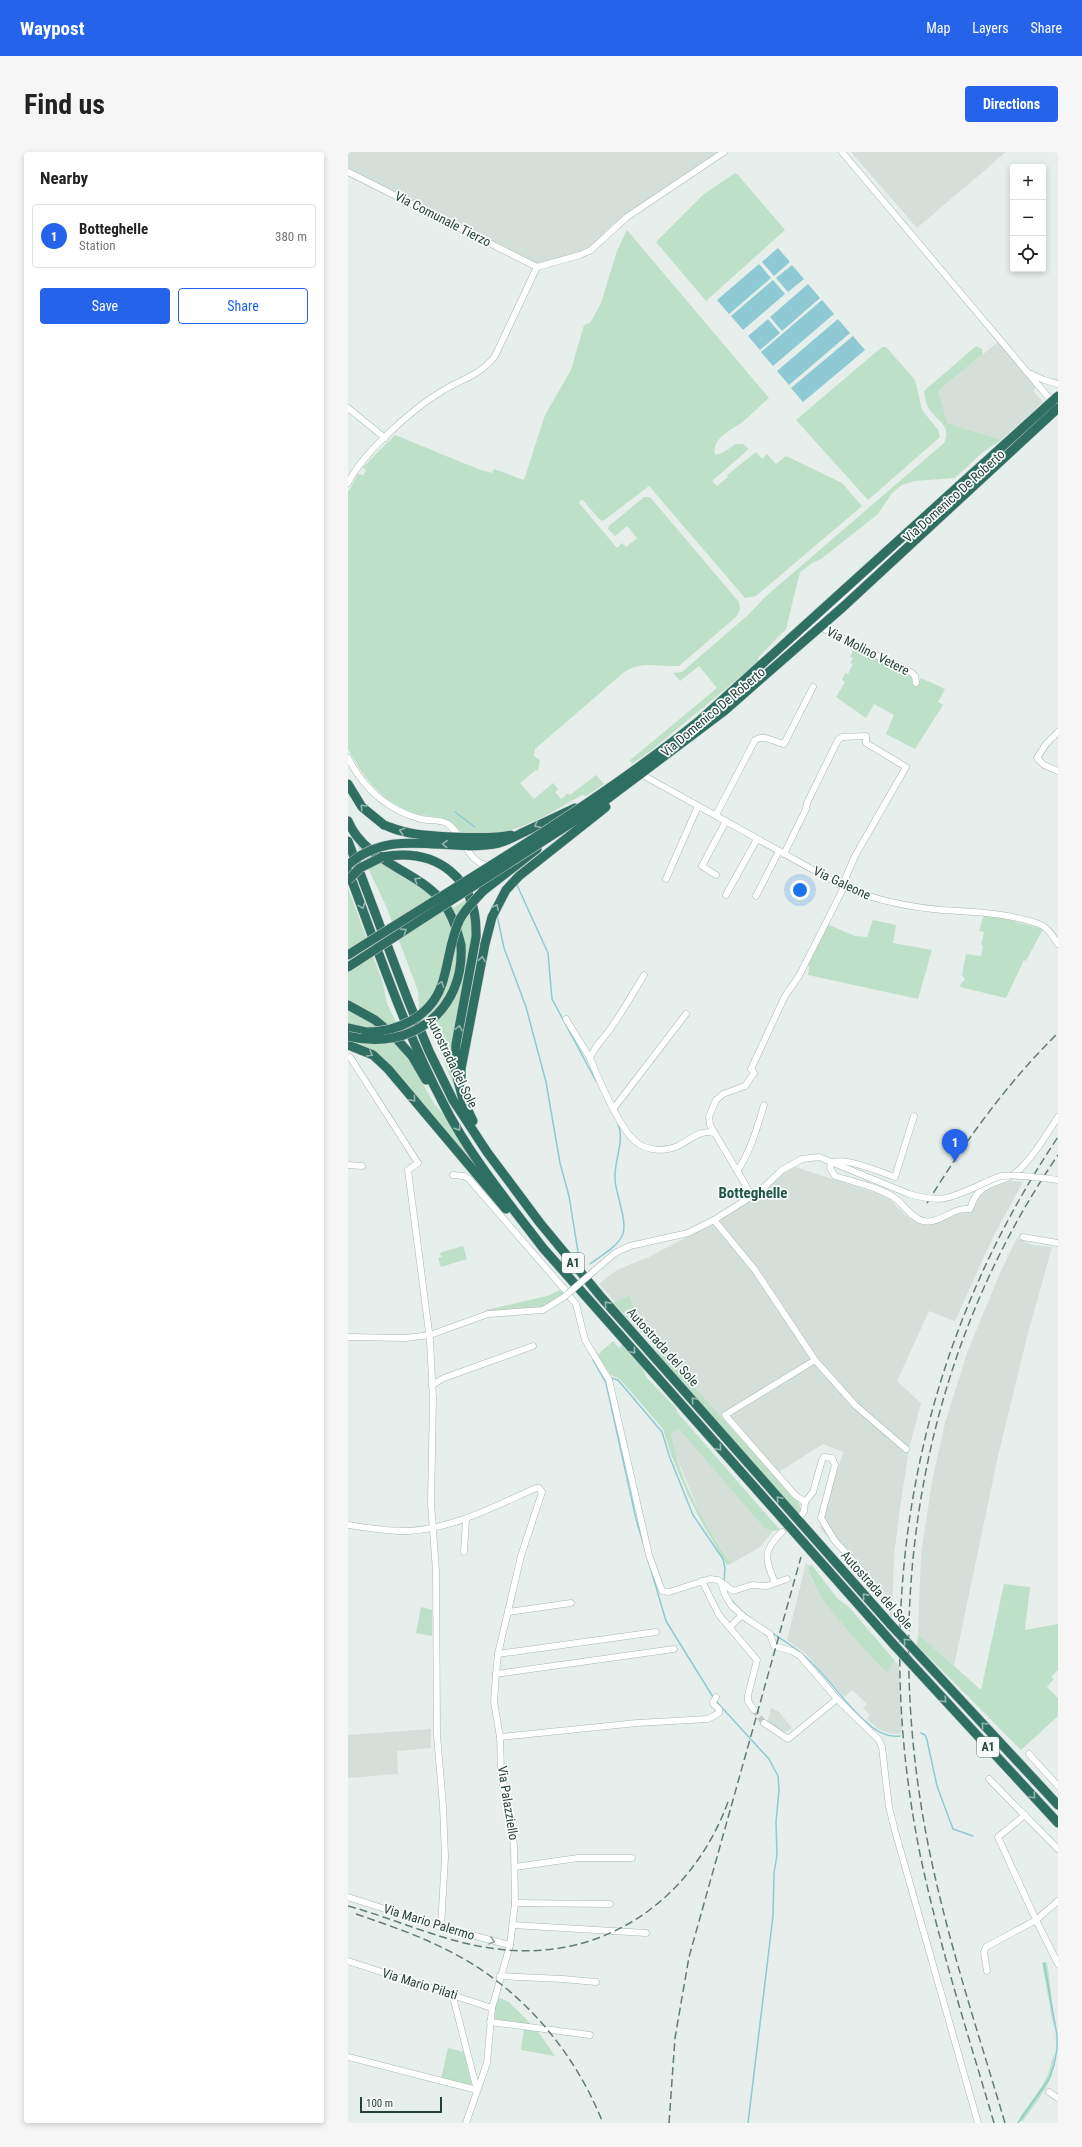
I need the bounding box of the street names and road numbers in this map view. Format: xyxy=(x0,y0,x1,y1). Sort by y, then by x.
street label: Via Comunale Tierzo xyxy=(392,188,494,250)
street label: Via Domenico De Roberto xyxy=(900,447,1008,545)
street label: Via Molino Vetere xyxy=(824,624,912,678)
street label: Via Domenico De Roberto xyxy=(658,664,768,760)
street label: Via Galeone xyxy=(811,863,873,903)
street label: Autostrada del Sole xyxy=(423,1014,481,1110)
road number: A1 xyxy=(562,1253,584,1273)
street label: Autostrada del Sole xyxy=(624,1305,702,1389)
street label: Autostrada del Sole xyxy=(838,1548,916,1632)
road number: A1 xyxy=(977,1737,999,1757)
street label: Via Palazziello xyxy=(495,1765,521,1841)
street label: Via Mario Palermo xyxy=(382,1901,476,1943)
street label: Via Mario Pilati xyxy=(380,1965,460,2003)

